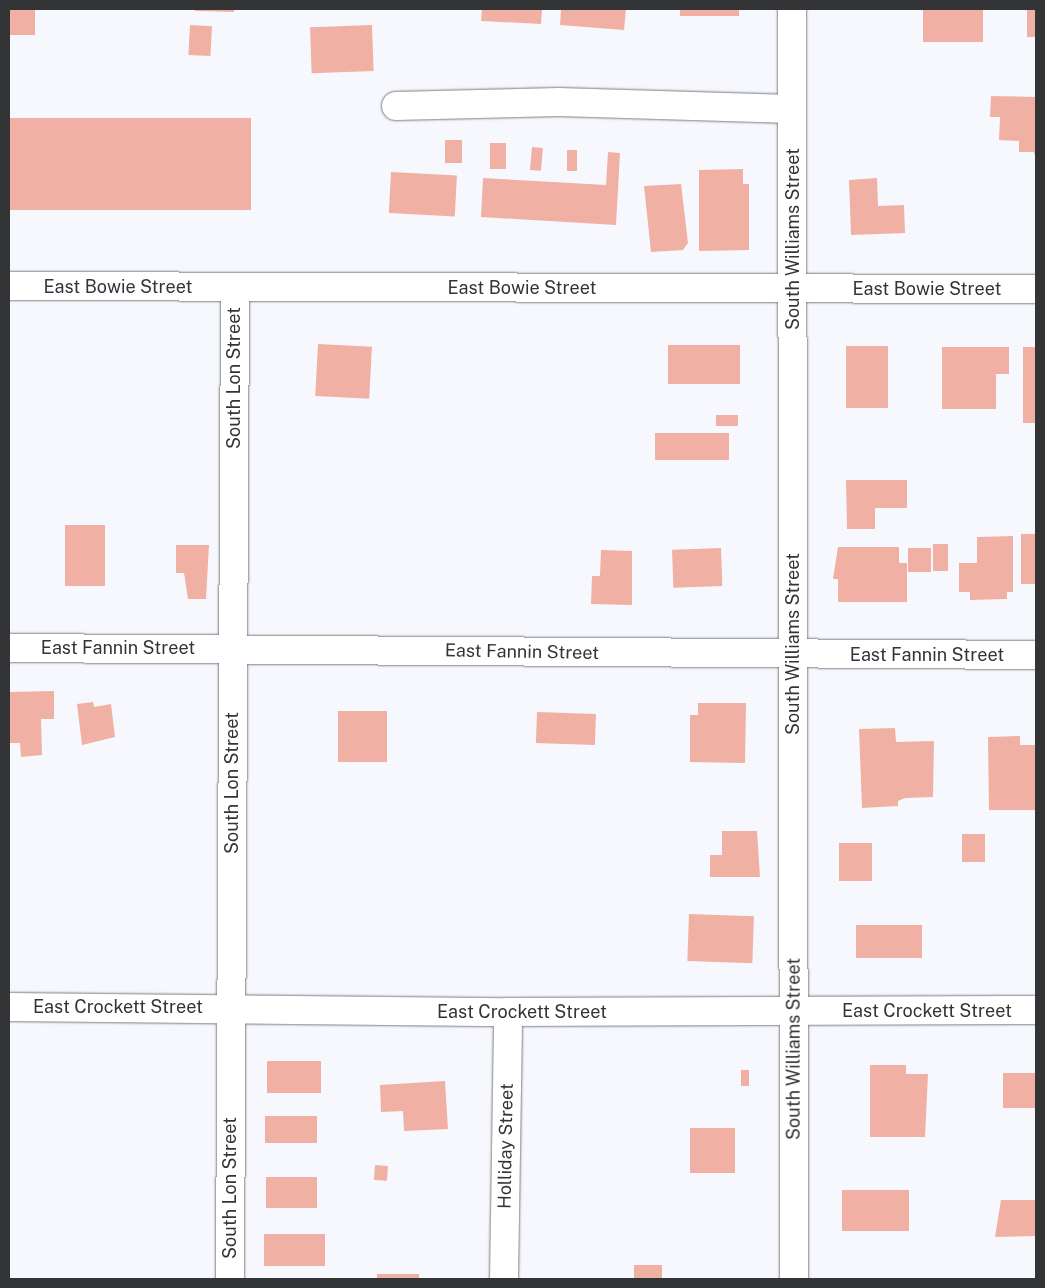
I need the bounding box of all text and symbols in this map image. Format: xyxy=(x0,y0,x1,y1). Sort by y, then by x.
street label: South Williams Street xyxy=(782,148,804,330)
street label: East Bowie Street xyxy=(43,276,193,298)
street label: East Bowie Street xyxy=(447,277,597,299)
street label: East Bowie Street xyxy=(852,278,1002,300)
street label: South Lon Street xyxy=(223,307,245,449)
street label: South Williams Street xyxy=(782,553,804,735)
street label: East Fannin Street xyxy=(41,637,195,659)
street label: East Fannin Street xyxy=(445,640,599,664)
street label: East Fannin Street xyxy=(850,644,1004,666)
street label: South Lon Street xyxy=(221,712,243,854)
street label: South Williams Street xyxy=(783,958,805,1140)
street label: East Crockett Street xyxy=(33,996,203,1018)
street label: East Crockett Street xyxy=(842,1000,1012,1022)
street label: East Crockett Street xyxy=(437,1001,607,1023)
street label: Holliday Street xyxy=(494,1083,518,1209)
street label: South Lon Street xyxy=(219,1117,241,1259)

